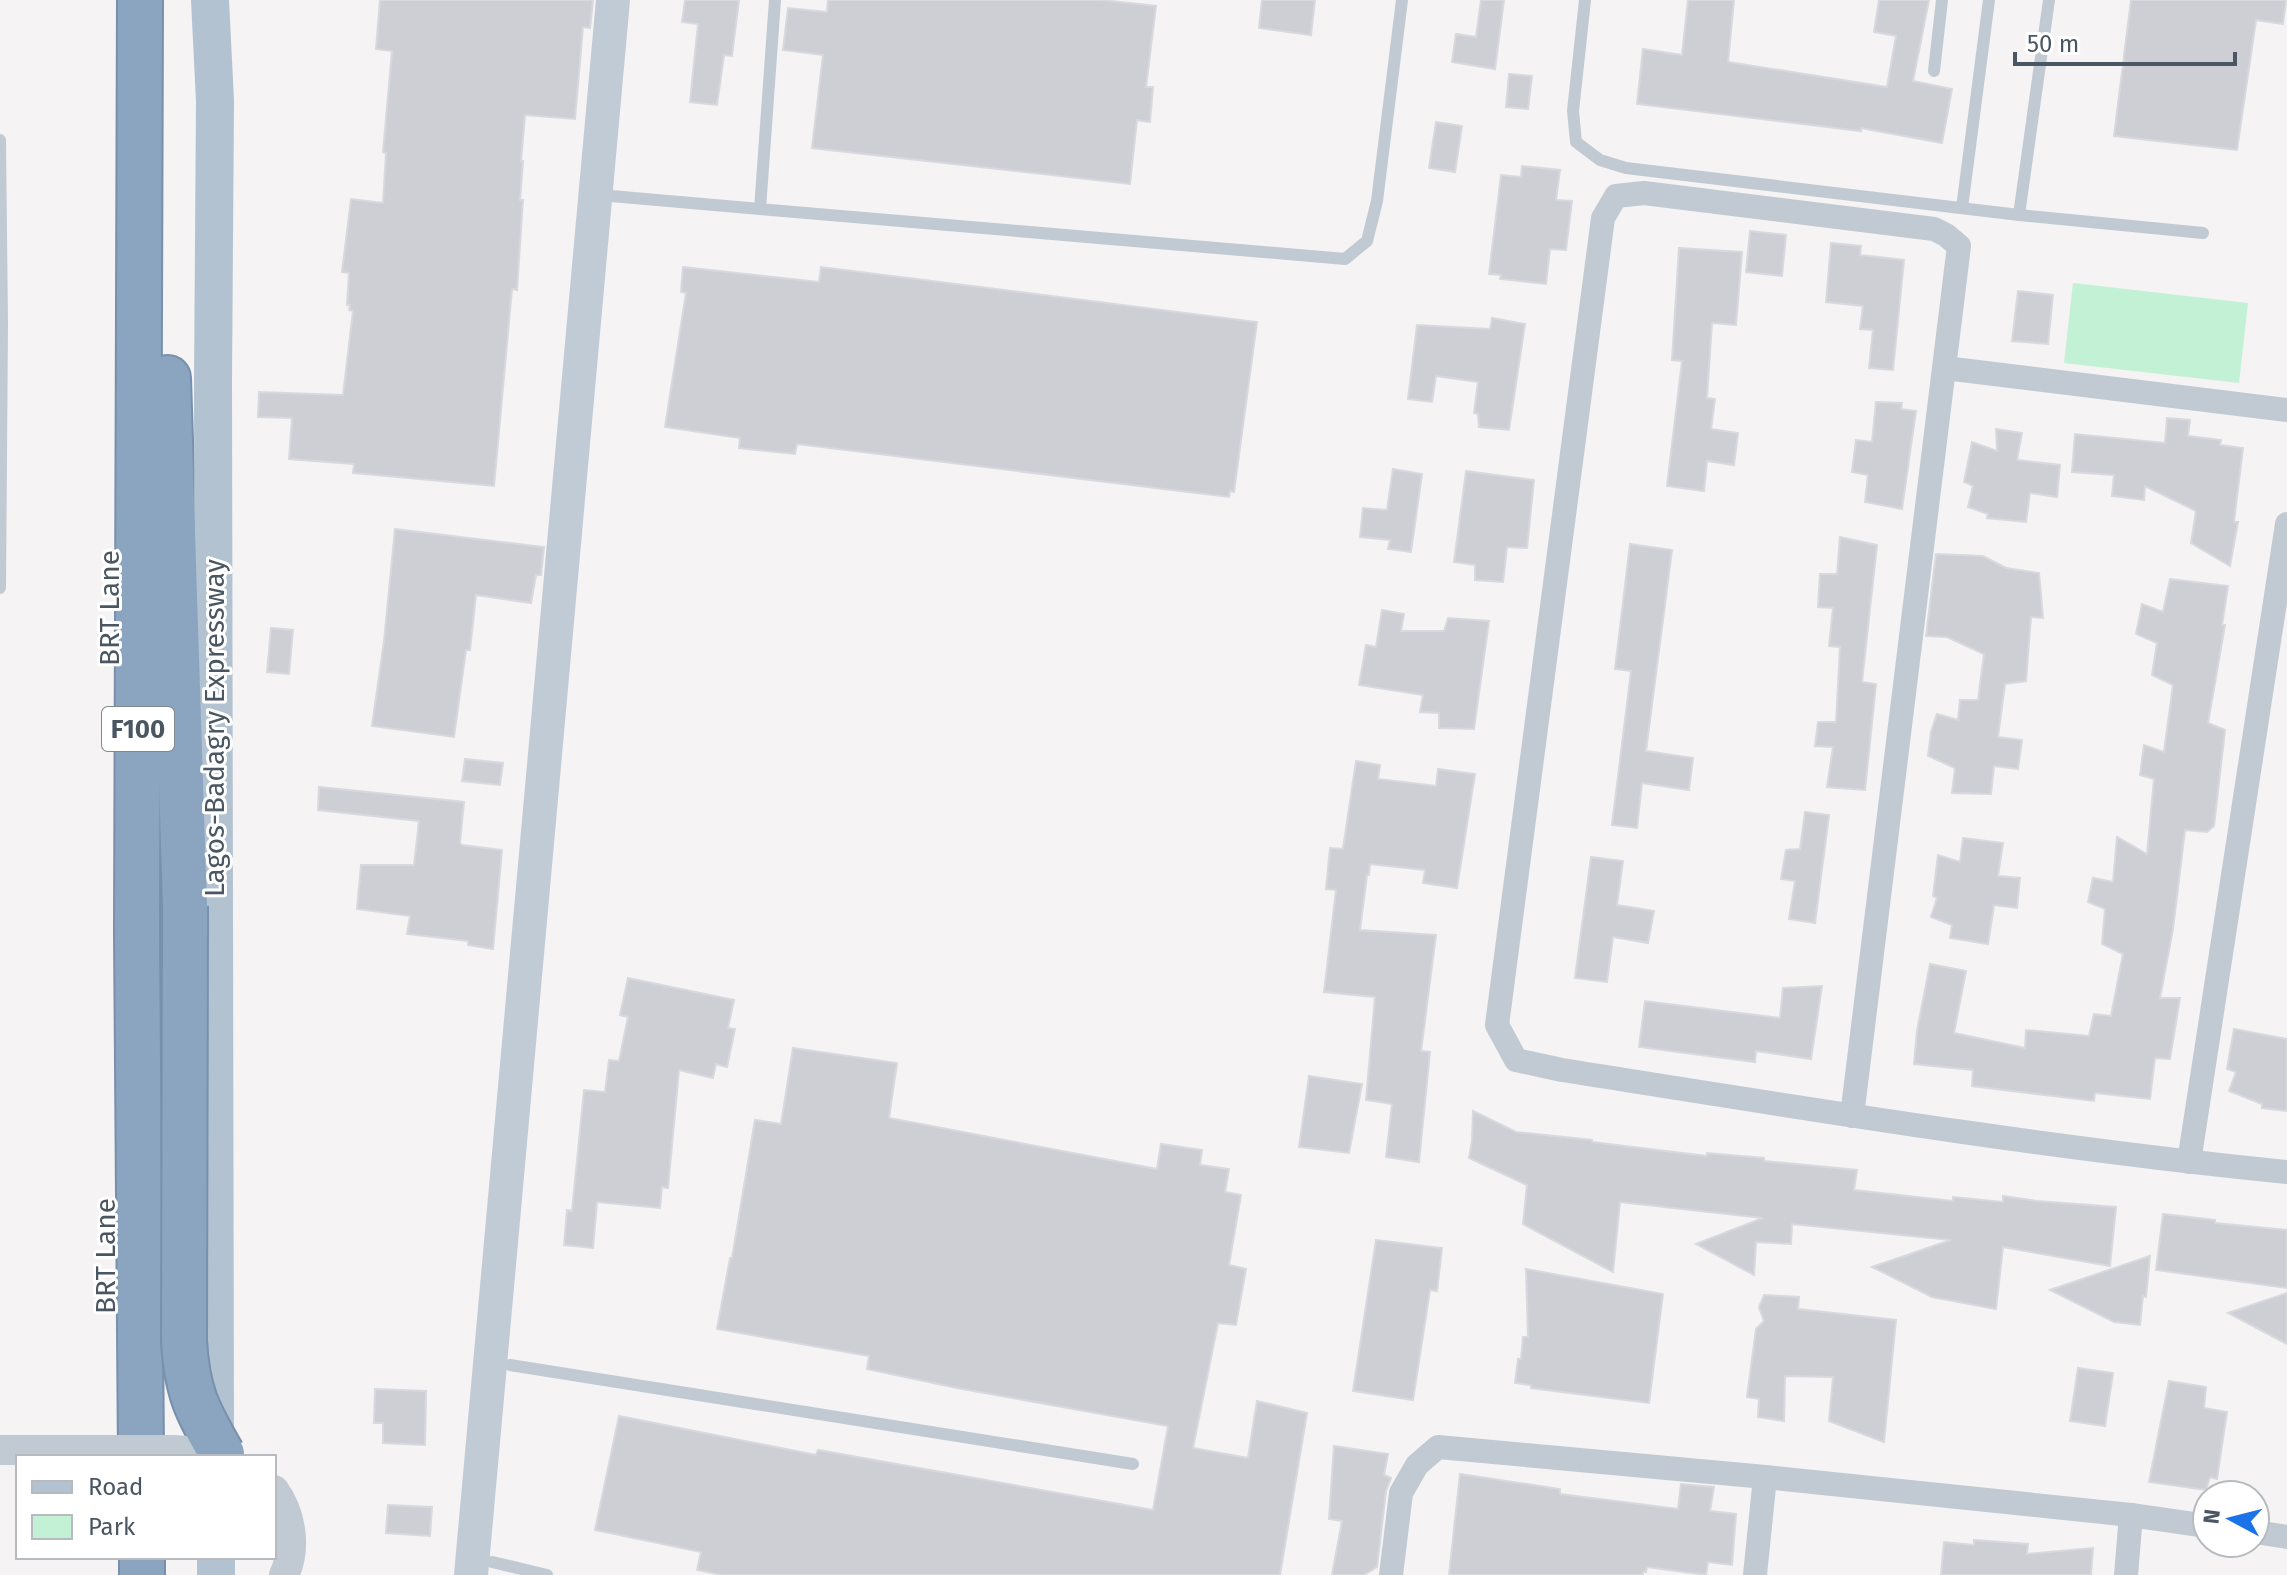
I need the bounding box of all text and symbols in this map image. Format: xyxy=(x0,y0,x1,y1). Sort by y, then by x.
scale bar xyxy=(2015,16,2235,66)
text: 50 m xyxy=(2027,30,2079,58)
street label: BRT Lane xyxy=(93,550,126,666)
street label: Lagos-Badagry Expressway xyxy=(198,559,231,897)
road number: F100 xyxy=(102,707,174,751)
street label: BRT Lane xyxy=(89,1198,122,1314)
legend xyxy=(16,1455,276,1559)
text: Road xyxy=(88,1473,143,1501)
north arrow xyxy=(2191,1479,2271,1559)
text: N xyxy=(2197,1508,2226,1526)
text: Park xyxy=(88,1513,136,1541)

